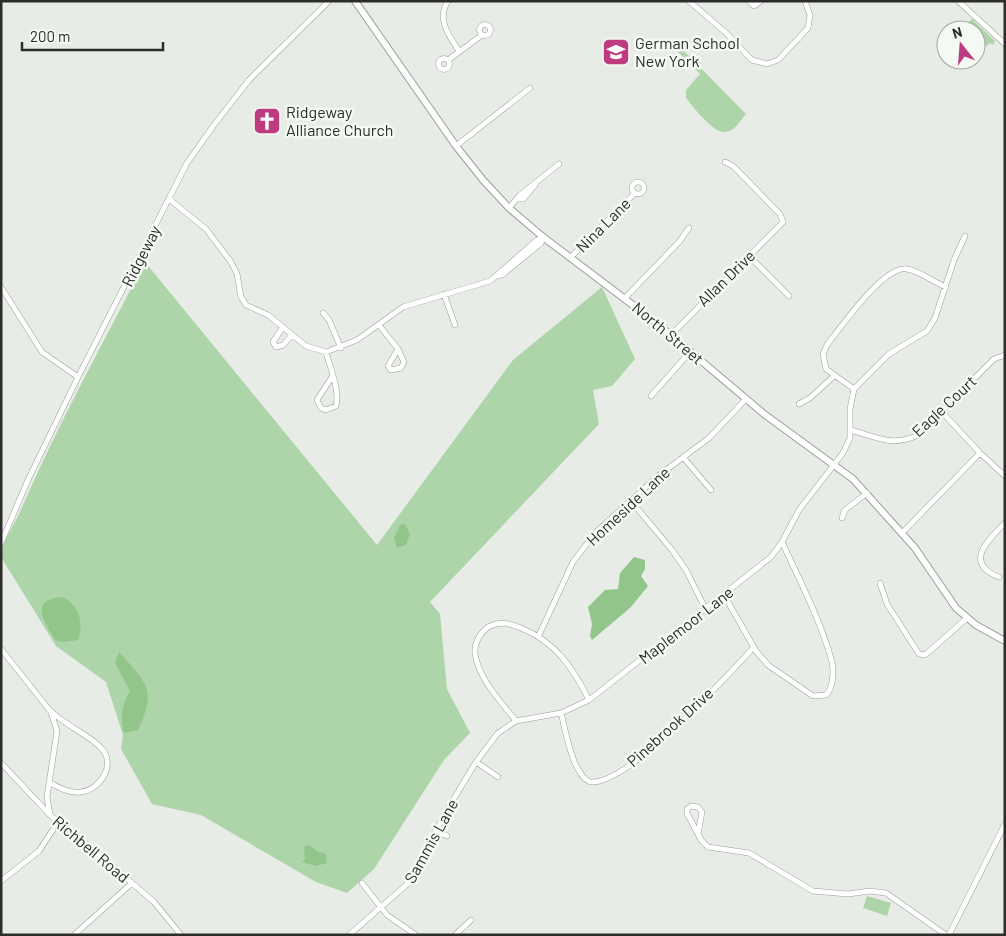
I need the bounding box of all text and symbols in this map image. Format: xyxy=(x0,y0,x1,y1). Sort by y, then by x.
scale bar xyxy=(22,20,164,52)
north arrow xyxy=(936,20,986,70)
text: N xyxy=(950,23,964,42)
text: 200 m xyxy=(30,27,70,45)
place label: German School New York xyxy=(635,33,740,70)
school or university icon: German School New York xyxy=(601,37,631,67)
place label: Ridgeway Alliance Church xyxy=(286,102,393,139)
church icon: Ridgeway Alliance Church xyxy=(252,106,282,136)
street label: Nina Lane xyxy=(571,193,634,256)
street label: Ridgeway xyxy=(117,221,164,290)
street label: Allan Drive xyxy=(693,246,758,310)
street label: North Street xyxy=(629,297,708,368)
street label: Eagle Court xyxy=(908,371,980,440)
street label: Homeside Lane xyxy=(582,462,673,549)
street label: Maplemoor Lane xyxy=(635,582,737,667)
street label: Pinebrook Drive xyxy=(623,683,717,770)
street label: Sammis Lane xyxy=(400,795,461,886)
street label: Richbell Road xyxy=(49,811,133,886)

